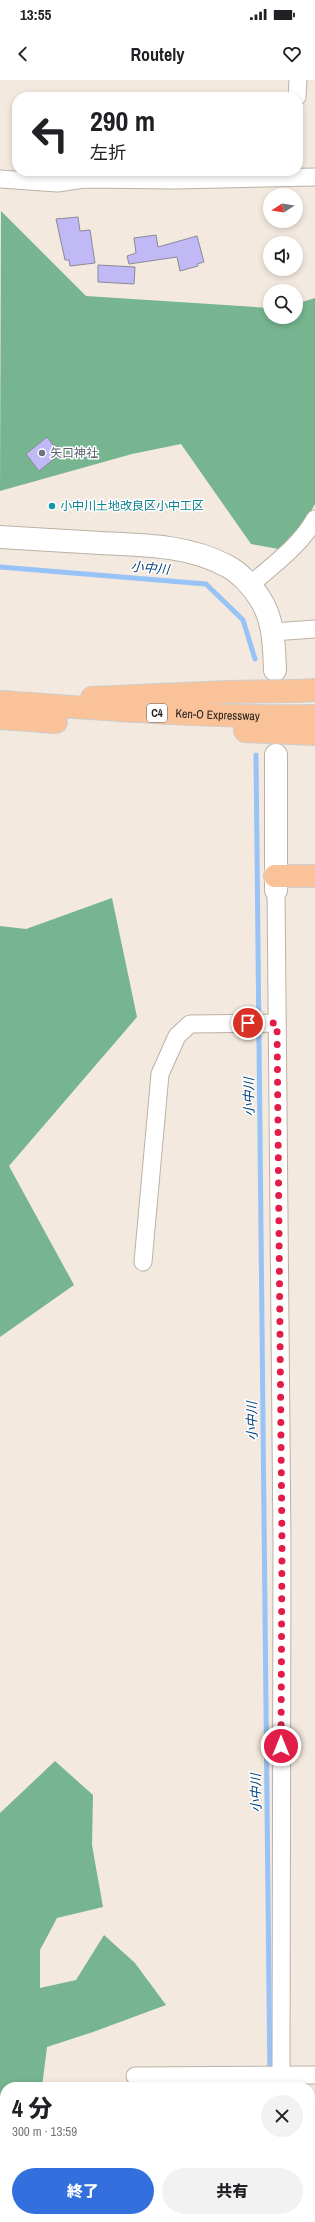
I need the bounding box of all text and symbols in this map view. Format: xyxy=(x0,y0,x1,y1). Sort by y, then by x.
text: 13:55 xyxy=(20,4,51,25)
text: Routely xyxy=(130,42,185,67)
icon: back xyxy=(12,43,34,65)
icon: heart xyxy=(281,43,303,65)
text: 290 m xyxy=(90,102,155,140)
icon: left xyxy=(24,108,76,160)
text: 左折 xyxy=(90,140,126,165)
north arrow xyxy=(263,188,303,228)
map controls xyxy=(263,188,303,324)
button: sound xyxy=(263,236,303,276)
button: search xyxy=(263,284,303,324)
place label: 矢口神社 xyxy=(50,445,98,461)
marker: 矢口神社 xyxy=(37,448,47,458)
place label: 小中川土地改良区小中工区 xyxy=(60,498,204,514)
marker: 小中川土地改良区小中工区 xyxy=(47,501,57,511)
water label: 小中川 xyxy=(130,558,172,578)
road number: C4 xyxy=(147,704,167,722)
street label: Ken-O Expressway xyxy=(175,705,260,724)
pin xyxy=(231,1006,265,1040)
icon: arrive xyxy=(237,1012,259,1034)
water label: 小中川 xyxy=(240,1075,258,1117)
water label: 小中川 xyxy=(243,1399,261,1441)
position arrow xyxy=(260,1725,302,1767)
water label: 小中川 xyxy=(247,1771,265,1813)
text: 4 分 xyxy=(12,2092,52,2124)
button: close xyxy=(261,2095,303,2137)
text: 300 m · 13:59 xyxy=(12,2123,77,2140)
button: 終了 xyxy=(12,2168,154,2214)
button: 共有 xyxy=(162,2168,303,2214)

